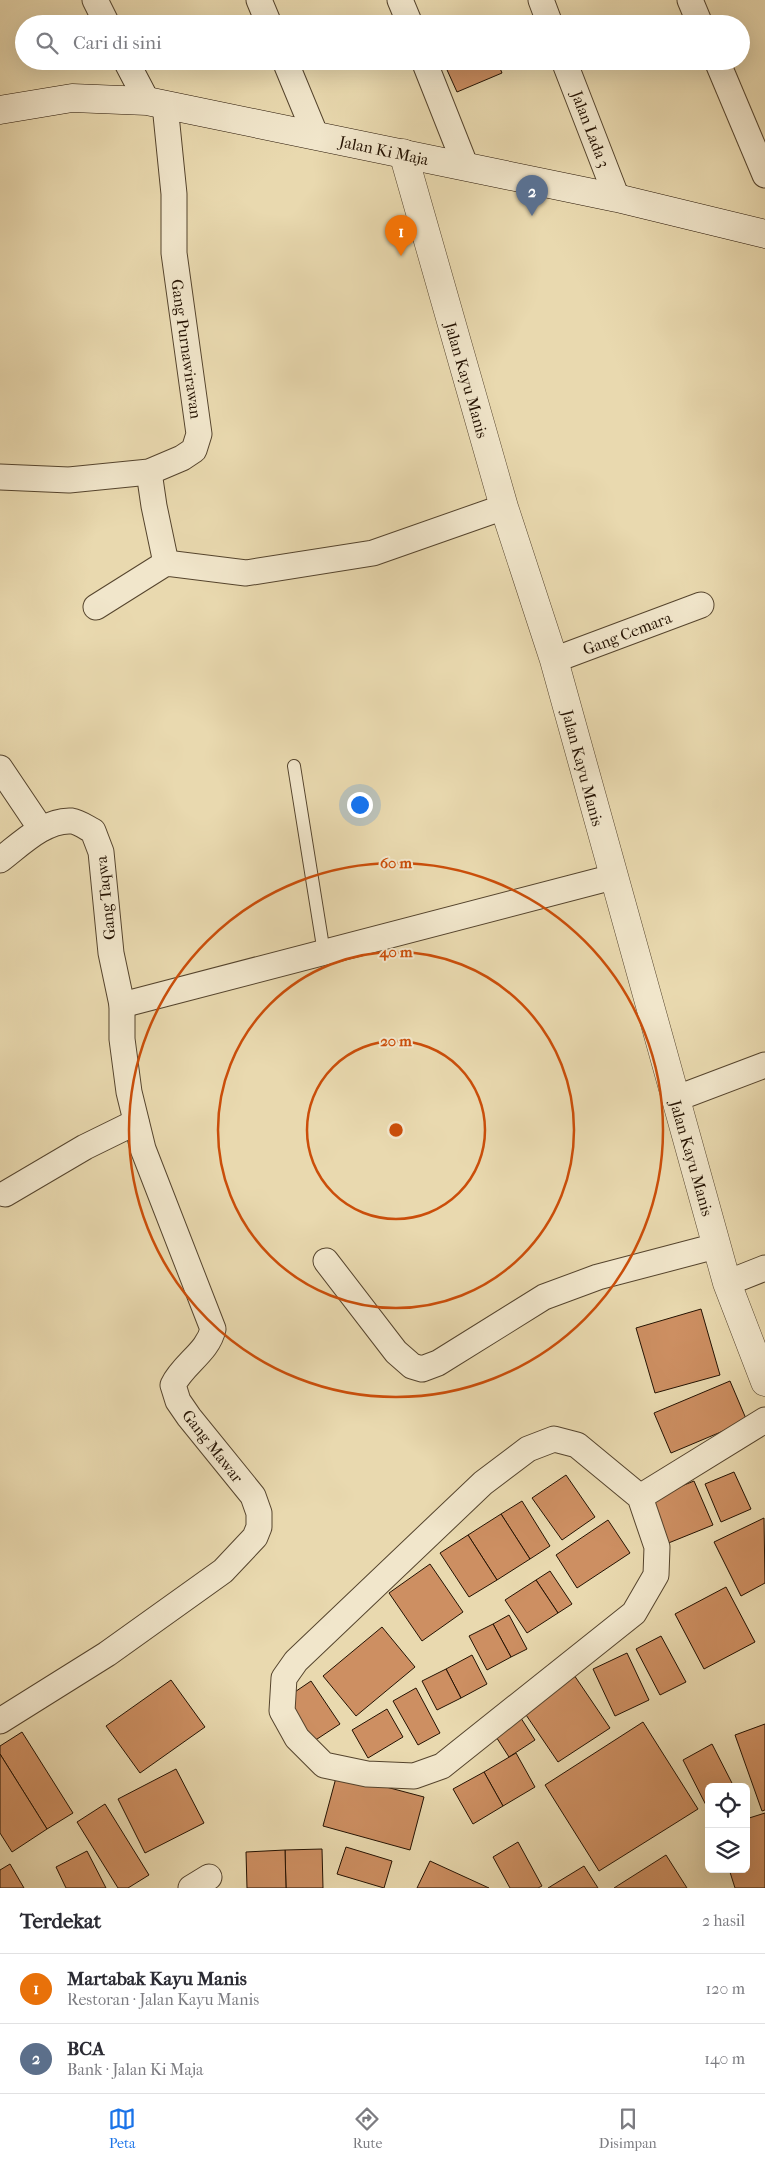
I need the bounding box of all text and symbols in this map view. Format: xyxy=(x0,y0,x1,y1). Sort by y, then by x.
search box xyxy=(15,15,750,70)
icon: search xyxy=(33,29,61,57)
text: Cari di sini xyxy=(73,32,162,54)
street label: Jalan Lada 3 xyxy=(566,86,614,170)
street label: Jalan Ki Maja xyxy=(335,131,431,169)
pin: 2 xyxy=(516,175,548,216)
pin: 1 xyxy=(385,215,417,256)
street label: Gang Purnawirawan xyxy=(167,278,206,421)
street label: Jalan Kayu Manis xyxy=(440,318,492,440)
street label: Gang Cemara xyxy=(580,608,675,659)
street label: Jalan Kayu Manis xyxy=(557,706,607,828)
your location xyxy=(347,792,373,818)
street label: Gang Taqwa xyxy=(92,854,119,941)
text: 60 m xyxy=(380,854,413,872)
text: 40 m xyxy=(379,943,413,961)
text: 20 m xyxy=(380,1032,412,1050)
street label: Jalan Kayu Manis xyxy=(665,1096,717,1218)
centre of rings xyxy=(387,1121,405,1139)
street label: Gang Mawar xyxy=(178,1406,247,1487)
map controls xyxy=(705,1783,750,1873)
button: locate xyxy=(705,1783,750,1828)
button: layers xyxy=(705,1828,750,1873)
text: Terdekat xyxy=(20,1909,101,1933)
text: 2 hasil xyxy=(702,1911,745,1930)
text: Martabak Kayu Manis xyxy=(67,1968,247,1990)
text: 1 xyxy=(33,1979,39,1998)
text: 120 m xyxy=(706,1979,745,1998)
text: Restoran · Jalan Kayu Manis xyxy=(67,1990,259,2009)
text: BCA xyxy=(67,2038,104,2060)
text: 2 xyxy=(32,2049,40,2068)
text: 140 m xyxy=(704,2049,745,2068)
text: Bank · Jalan Ki Maja xyxy=(67,2060,203,2079)
tab: Peta xyxy=(108,2105,136,2152)
tab: Rute xyxy=(353,2105,382,2152)
tab: Disimpan xyxy=(599,2105,657,2152)

